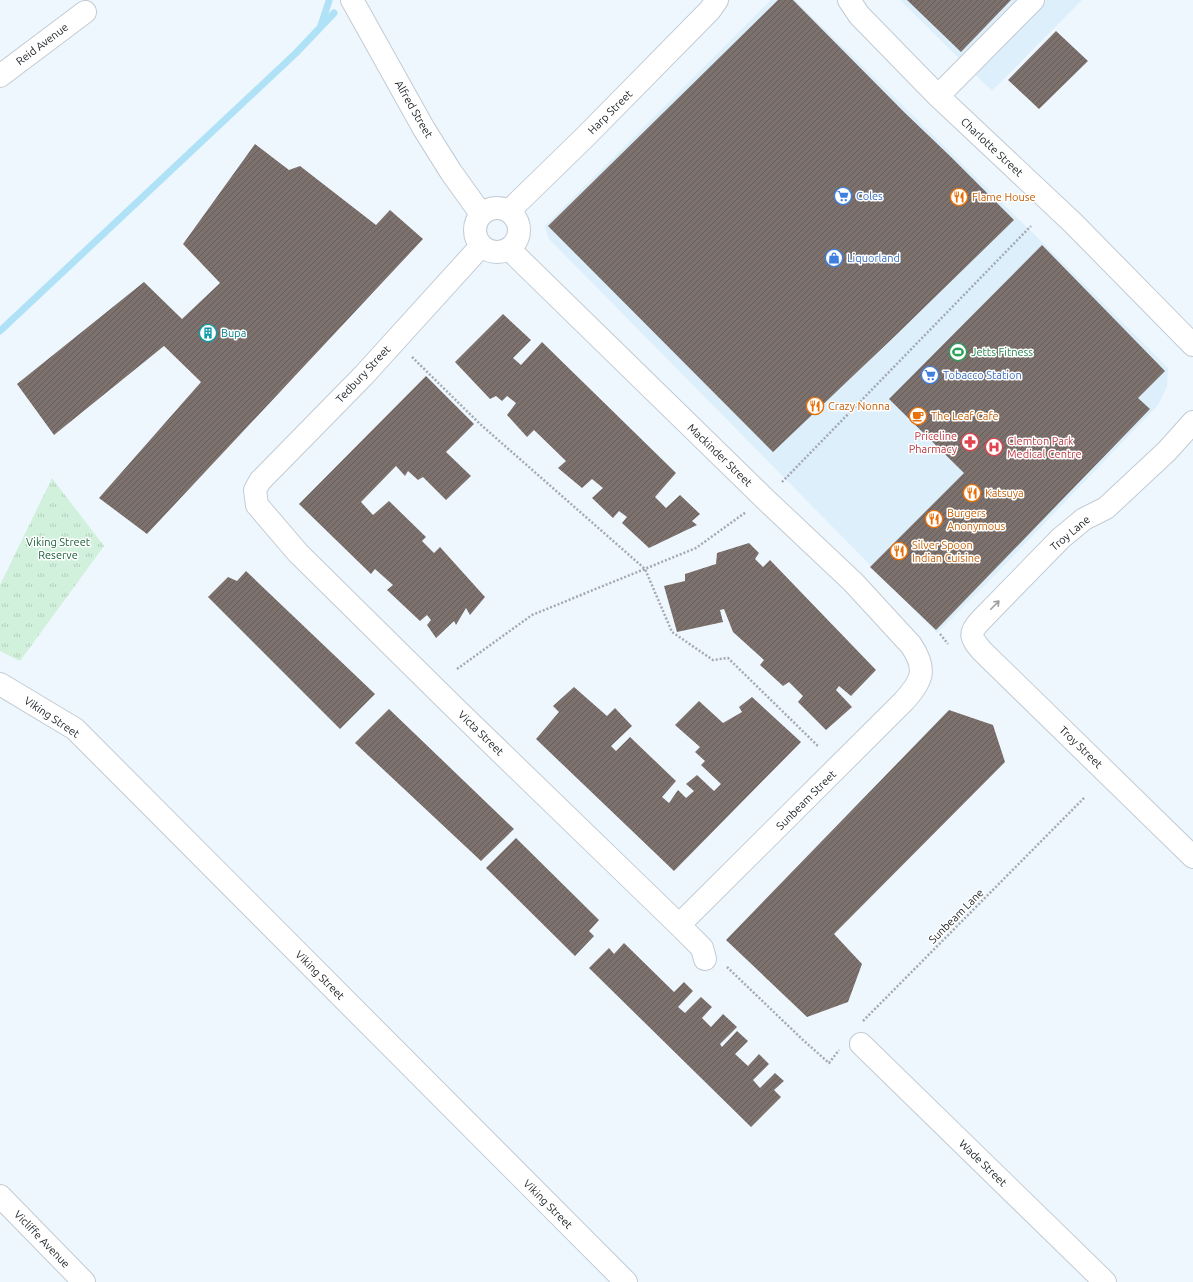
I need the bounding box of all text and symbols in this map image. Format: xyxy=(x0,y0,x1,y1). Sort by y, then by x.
street label: Reid Avenue xyxy=(14,21,70,67)
street label: Alfred Street xyxy=(393,78,436,140)
street label: Harp Street xyxy=(586,87,635,136)
street label: Charlotte Street xyxy=(959,115,1026,179)
supermarket icon: Coles xyxy=(833,186,853,206)
restaurant icon: Flame House xyxy=(949,187,969,207)
place label: Coles xyxy=(856,190,883,202)
place label: Flame House xyxy=(972,191,1036,203)
shop icon: Liquorland xyxy=(824,248,844,268)
place label: Liquorland xyxy=(847,252,900,264)
building icon: Bupa xyxy=(198,323,218,343)
place label: Bupa xyxy=(221,327,246,339)
street label: Tedbury Street xyxy=(333,342,393,405)
sports icon: Jetts Fitness xyxy=(948,342,968,362)
place label: Jetts Fitness xyxy=(971,346,1033,358)
supermarket icon: Tobacco Station xyxy=(920,365,940,385)
place label: Tobacco Station xyxy=(943,369,1022,381)
restaurant icon: Crazy Nonna xyxy=(805,396,825,416)
place label: Crazy Nonna xyxy=(828,400,890,412)
cafe icon: The Leaf Cafe xyxy=(908,406,928,426)
place label: The Leaf Cafe xyxy=(931,410,999,422)
street label: Mackinder Street xyxy=(685,421,755,489)
place label: Priceline Pharmacy xyxy=(909,430,958,455)
pharmacy icon: Priceline Pharmacy xyxy=(960,432,980,452)
place label: Clemton Park Medical Centre xyxy=(1007,435,1082,460)
hospital icon: Clemton Park Medical Centre xyxy=(984,437,1004,457)
restaurant icon: Katsuya xyxy=(962,483,982,503)
place label: Katsuya xyxy=(985,487,1024,499)
place label: Burgers Anonymous xyxy=(947,507,1006,532)
restaurant icon: Burgers Anonymous xyxy=(924,509,944,529)
street label: Troy Lane xyxy=(1048,513,1092,553)
park label: Viking Street Reserve xyxy=(26,536,91,561)
place label: Silver Spoon Indian Cuisine xyxy=(912,539,980,564)
restaurant icon: Silver Spoon Indian Cuisine xyxy=(889,541,909,561)
one-way arrow xyxy=(990,600,1000,610)
street label: Viking Street xyxy=(22,694,82,740)
street label: Victa Street xyxy=(456,708,507,758)
street label: Troy Street xyxy=(1057,724,1105,771)
street label: Sunbeam Street xyxy=(774,767,839,832)
street label: Sunbeam Lane xyxy=(926,886,986,946)
street label: Viking Street xyxy=(293,948,347,1002)
street label: Wade Street xyxy=(957,1137,1010,1189)
street label: Viking Street xyxy=(521,1177,575,1231)
street label: Vicliffe Avenue xyxy=(12,1208,72,1270)

